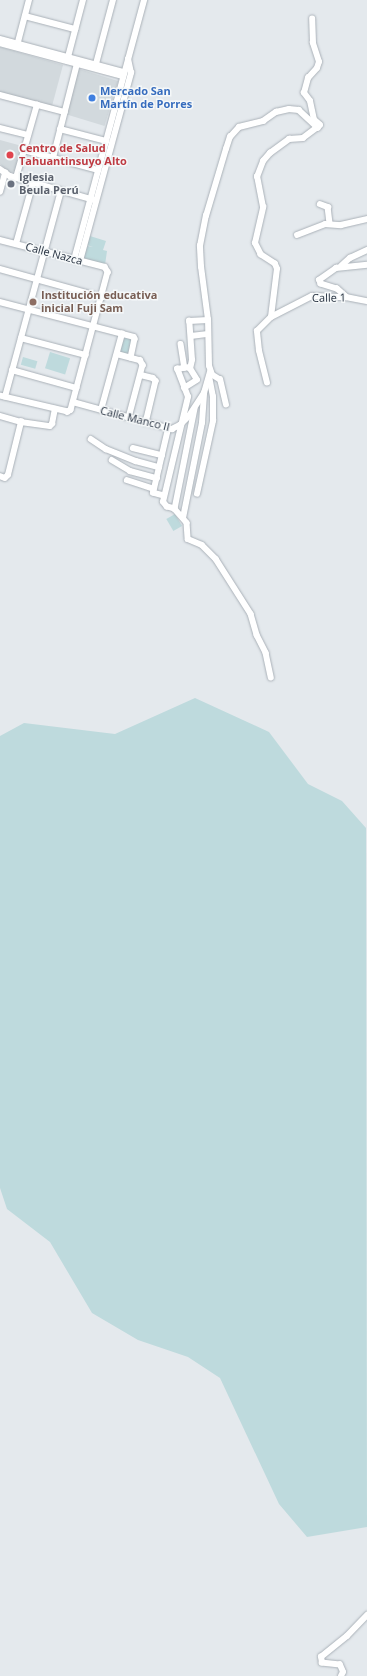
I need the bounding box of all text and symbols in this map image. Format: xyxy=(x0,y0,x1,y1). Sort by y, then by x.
place label: Mercado San Martín de Porres xyxy=(100,85,192,111)
marker: Mercado San Martín de Porres xyxy=(87,93,97,103)
place label: Centro de Salud Tahuantinsuyo Alto xyxy=(19,142,127,168)
marker: Centro de Salud Tahuantinsuyo Alto xyxy=(4,149,16,161)
place label: Iglesia Beula Perú xyxy=(19,171,79,197)
marker: Iglesia Beula Perú xyxy=(6,179,16,189)
street label: Calle Nazca xyxy=(24,240,84,268)
place label: Institución educativa inicial Fuji Sam xyxy=(41,289,157,315)
street label: Calle 1 xyxy=(312,291,346,305)
marker: Institución educativa inicial Fuji Sam xyxy=(28,297,38,307)
street label: Calle Manco II xyxy=(99,404,171,434)

